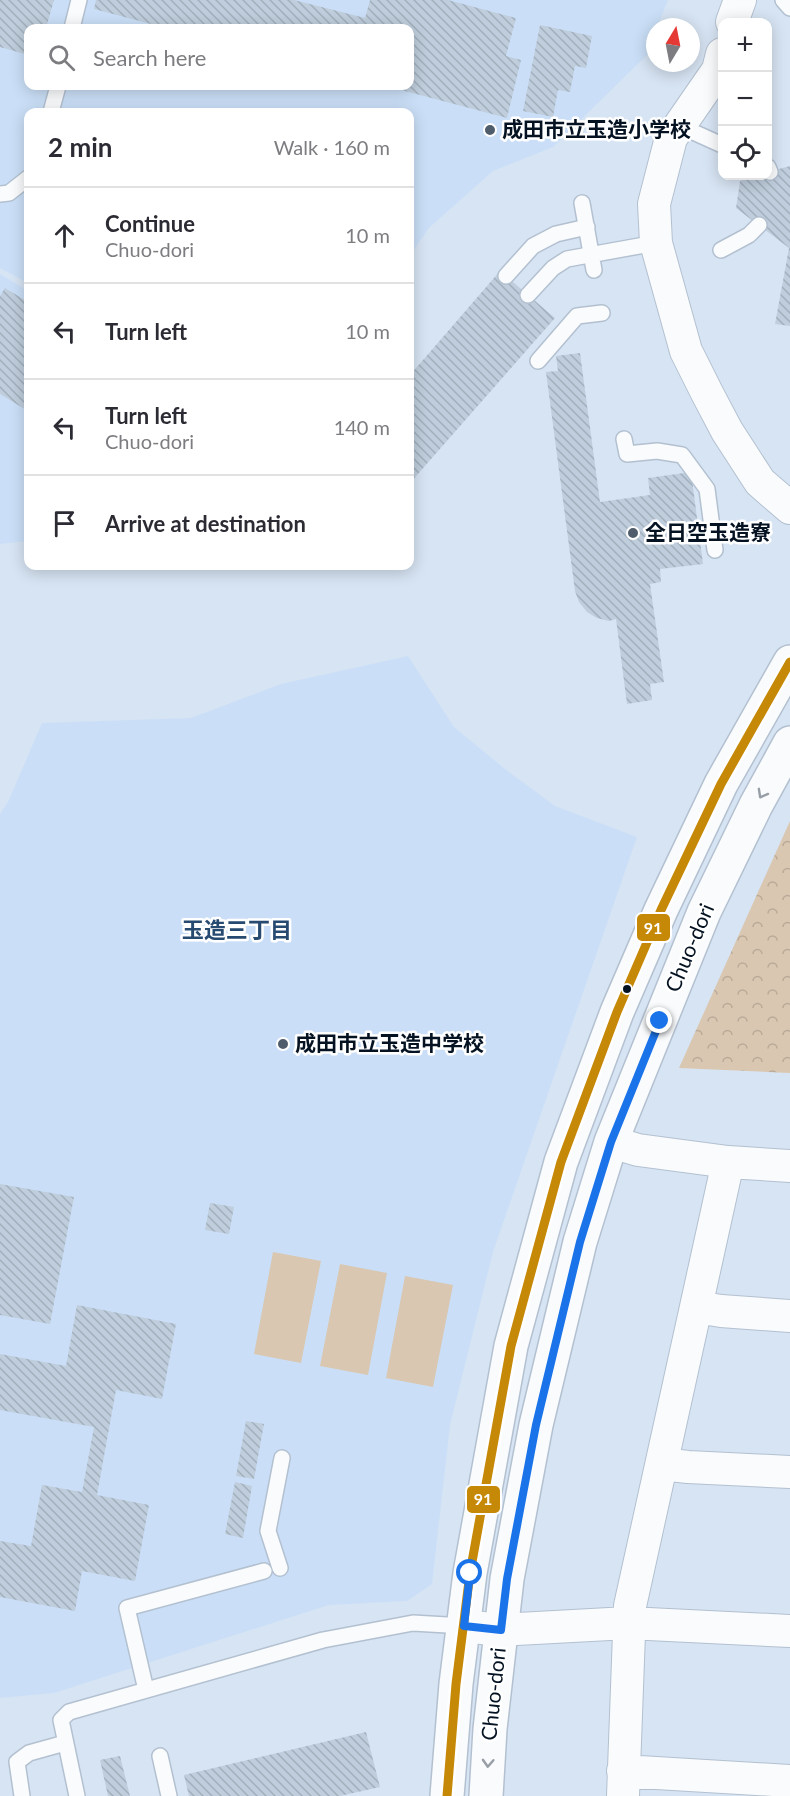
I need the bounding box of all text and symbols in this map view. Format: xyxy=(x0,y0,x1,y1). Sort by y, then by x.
north arrow xyxy=(646,18,700,72)
map controls xyxy=(718,18,772,180)
button: + xyxy=(718,18,772,72)
search box xyxy=(24,24,414,90)
icon: search xyxy=(45,41,78,74)
text: Search here xyxy=(93,44,206,71)
button: − xyxy=(718,72,772,126)
place label: 成田市立玉造小学校 xyxy=(502,116,691,141)
marker: 成田市立玉造小学校 xyxy=(483,123,497,137)
button: locate xyxy=(718,126,772,180)
text: 2 min xyxy=(48,131,112,163)
text: Walk · 160 m xyxy=(274,135,390,159)
text: Continue xyxy=(105,210,195,237)
icon: ahead xyxy=(48,219,81,252)
text: 10 m xyxy=(345,223,390,247)
text: Chuo-dori xyxy=(105,237,194,261)
icon: left xyxy=(48,315,81,348)
text: Turn left xyxy=(105,318,187,345)
text: 10 m xyxy=(345,319,390,343)
text: Turn left xyxy=(105,402,187,429)
icon: left xyxy=(48,411,81,444)
text: 140 m xyxy=(334,415,390,439)
text: Chuo-dori xyxy=(105,429,194,453)
icon: arrive xyxy=(48,507,81,540)
text: Arrive at destination xyxy=(105,510,306,537)
place label: 全日空玉造寮 xyxy=(645,519,771,544)
marker: 全日空玉造寮 xyxy=(626,526,640,540)
one-way arrow xyxy=(758,788,769,798)
street label: Chuo-dori xyxy=(659,899,718,995)
line badge: 91 xyxy=(636,913,671,942)
district label: 玉造三丁目 xyxy=(182,916,292,943)
text: 91 xyxy=(644,918,662,937)
unlabelled marker xyxy=(621,983,633,995)
route end xyxy=(646,1007,672,1033)
place label: 成田市立玉造中学校 xyxy=(295,1030,484,1055)
marker: 成田市立玉造中学校 xyxy=(276,1037,290,1051)
line badge: 91 xyxy=(466,1485,501,1514)
text: 91 xyxy=(474,1489,492,1508)
route start xyxy=(456,1559,482,1585)
street label: Chuo-dori xyxy=(475,1646,510,1742)
one-way arrow xyxy=(482,1759,495,1768)

